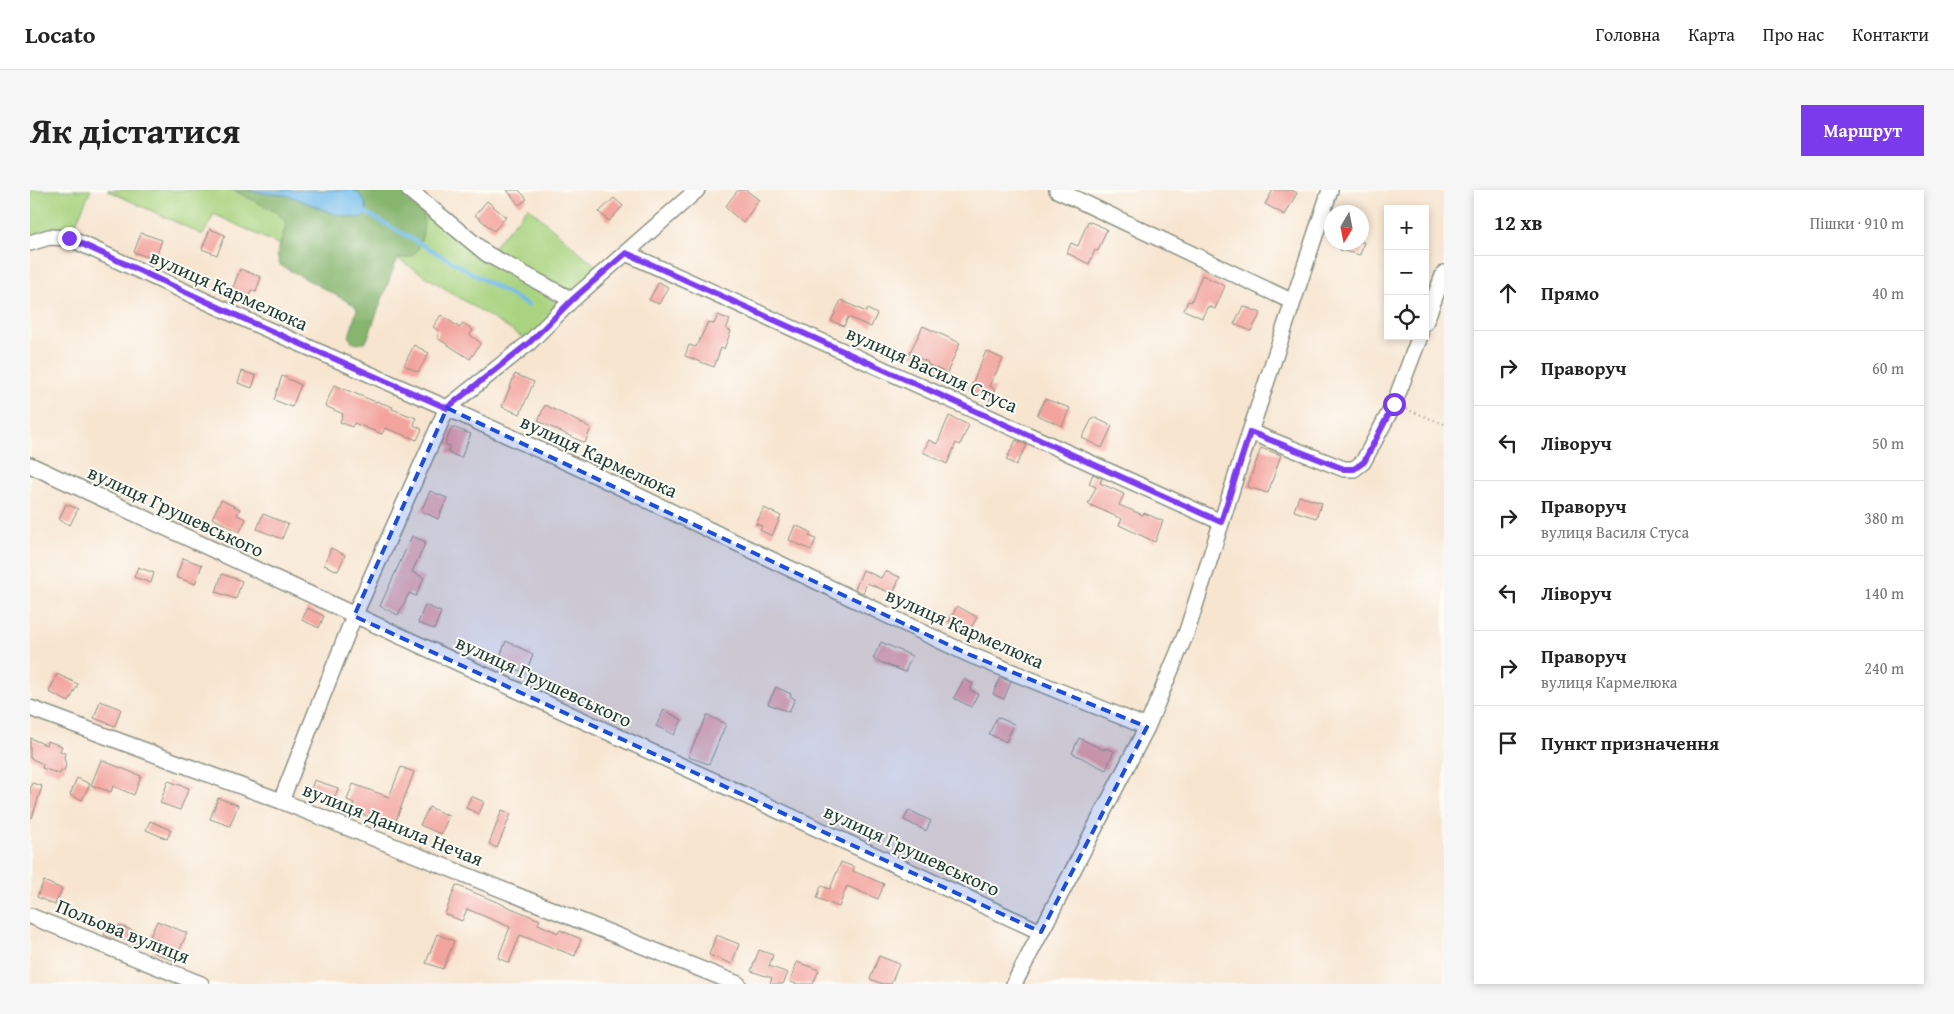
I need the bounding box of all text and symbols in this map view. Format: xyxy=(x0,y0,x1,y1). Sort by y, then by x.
text: Locato xyxy=(25,17,96,52)
text: Головна xyxy=(1595,21,1660,48)
text: Карта xyxy=(1688,21,1735,48)
text: Про нас xyxy=(1763,21,1824,48)
text: Контакти xyxy=(1852,21,1929,48)
text: Як дістатися xyxy=(30,105,240,156)
button: Маршрут xyxy=(1801,105,1924,156)
north arrow xyxy=(1324,205,1369,250)
map controls xyxy=(1384,205,1429,340)
button: + xyxy=(1384,205,1429,250)
text: 12 хв xyxy=(1494,207,1542,238)
text: Пішки · 910 m xyxy=(1810,211,1904,235)
route end xyxy=(58,227,81,250)
street label: вулиця Кармелюка xyxy=(145,242,313,338)
button: − xyxy=(1384,250,1429,295)
icon: ahead xyxy=(1494,279,1522,307)
text: Прямо xyxy=(1541,279,1599,307)
text: 40 m xyxy=(1872,281,1904,305)
button: locate xyxy=(1384,295,1429,340)
street label: вулиця Василя Стуса xyxy=(842,318,1023,420)
icon: right xyxy=(1494,354,1522,382)
text: Праворуч xyxy=(1541,354,1626,382)
text: 60 m xyxy=(1872,356,1904,380)
route start xyxy=(1383,393,1406,416)
street label: вулиця Кармелюка xyxy=(516,406,683,505)
icon: left xyxy=(1494,429,1522,457)
text: Ліворуч xyxy=(1541,429,1612,457)
text: 50 m xyxy=(1872,431,1904,455)
street label: вулиця Грушевського xyxy=(83,457,269,564)
text: Праворуч xyxy=(1541,492,1626,520)
icon: right xyxy=(1494,504,1522,532)
text: 380 m xyxy=(1864,506,1904,530)
text: вулиця Василя Стуса xyxy=(1541,520,1689,544)
icon: left xyxy=(1494,579,1522,607)
text: Ліворуч xyxy=(1541,579,1612,607)
street label: вулиця Кармелюка xyxy=(881,580,1049,676)
text: 140 m xyxy=(1864,581,1904,605)
street label: вулиця Грушевського xyxy=(451,627,637,734)
text: Праворуч xyxy=(1541,642,1626,670)
icon: right xyxy=(1494,654,1522,682)
text: 240 m xyxy=(1864,656,1904,680)
text: вулиця Кармелюка xyxy=(1541,670,1677,694)
icon: arrive xyxy=(1494,729,1522,757)
text: Пункт призначення xyxy=(1541,729,1719,757)
street label: вулиця Данила Нечая xyxy=(299,774,488,873)
street label: вулиця Грушевського xyxy=(819,796,1005,903)
street label: Польова вулиця xyxy=(52,891,194,971)

